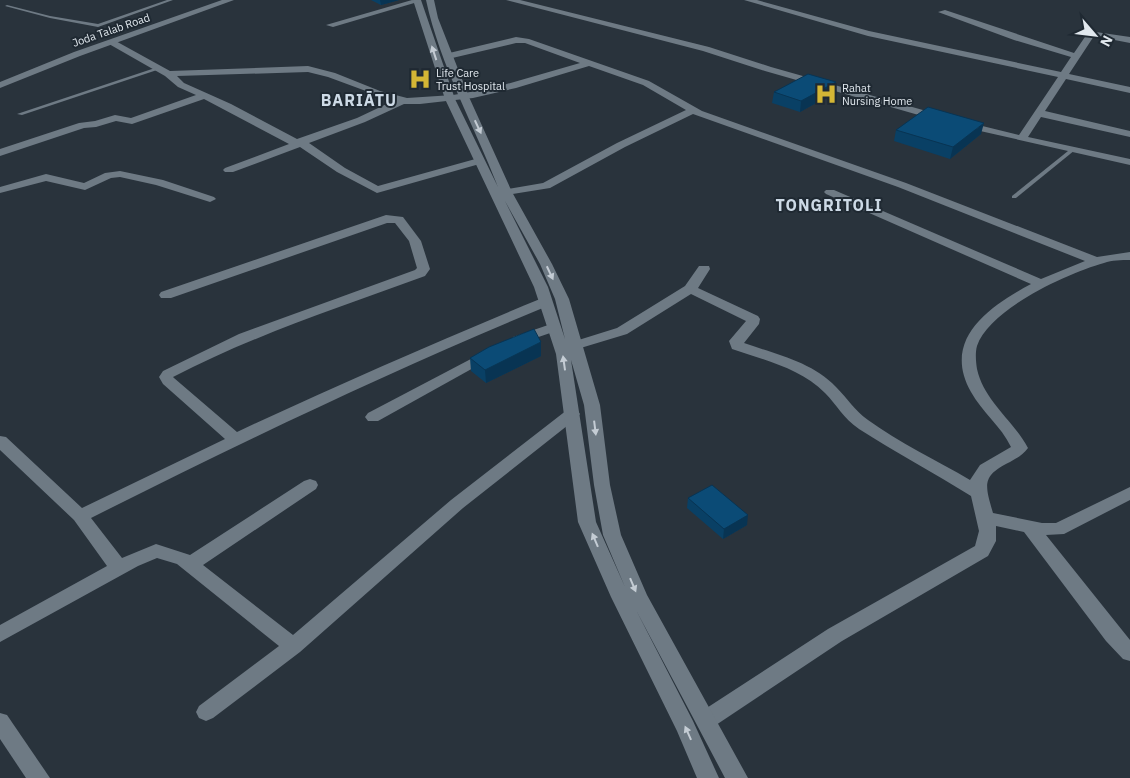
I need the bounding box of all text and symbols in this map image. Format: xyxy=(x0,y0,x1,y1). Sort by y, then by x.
street label: Joda Talab Road xyxy=(70,10,152,50)
north arrow xyxy=(1070,10,1120,60)
text: N xyxy=(1096,32,1117,50)
one-way arrow xyxy=(430,45,437,60)
hospital icon: Life Care Trust Hospital xyxy=(407,66,433,92)
place label: Life Care Trust Hospital xyxy=(436,66,505,93)
hospital icon: Rahat Nursing Home xyxy=(813,81,839,107)
place label: Rahat Nursing Home xyxy=(842,81,912,108)
district label: BARIĀTU xyxy=(321,90,397,110)
one-way arrow xyxy=(474,120,482,134)
district label: TONGRITOLI xyxy=(776,195,882,215)
one-way arrow xyxy=(546,265,554,280)
one-way arrow xyxy=(560,355,568,371)
one-way arrow xyxy=(591,420,599,436)
one-way arrow xyxy=(590,533,598,547)
one-way arrow xyxy=(630,578,638,592)
one-way arrow xyxy=(684,726,692,740)

